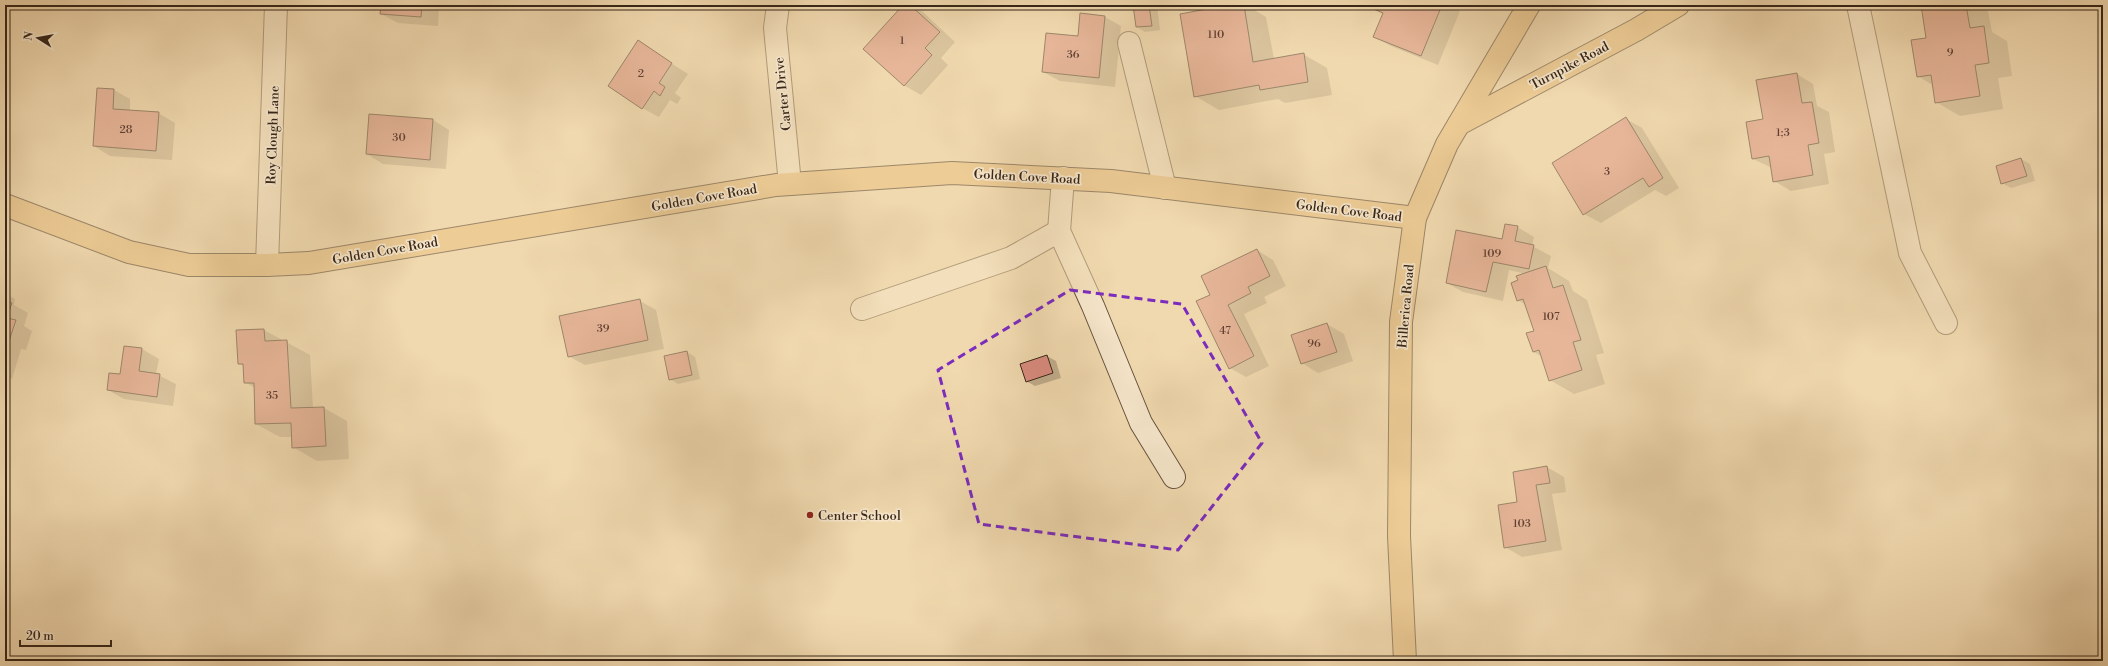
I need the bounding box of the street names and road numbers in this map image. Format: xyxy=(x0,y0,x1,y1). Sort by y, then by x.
street label: Turnpike Road xyxy=(1527,38,1612,93)
street label: Carter Drive xyxy=(771,56,795,132)
street label: Roy Clough Lane xyxy=(263,85,283,185)
street label: Golden Cove Road xyxy=(973,166,1081,188)
street label: Golden Cove Road xyxy=(650,181,759,215)
street label: Golden Cove Road xyxy=(1295,197,1403,226)
street label: Golden Cove Road xyxy=(331,234,440,268)
street label: Billerica Road xyxy=(1394,263,1418,350)

